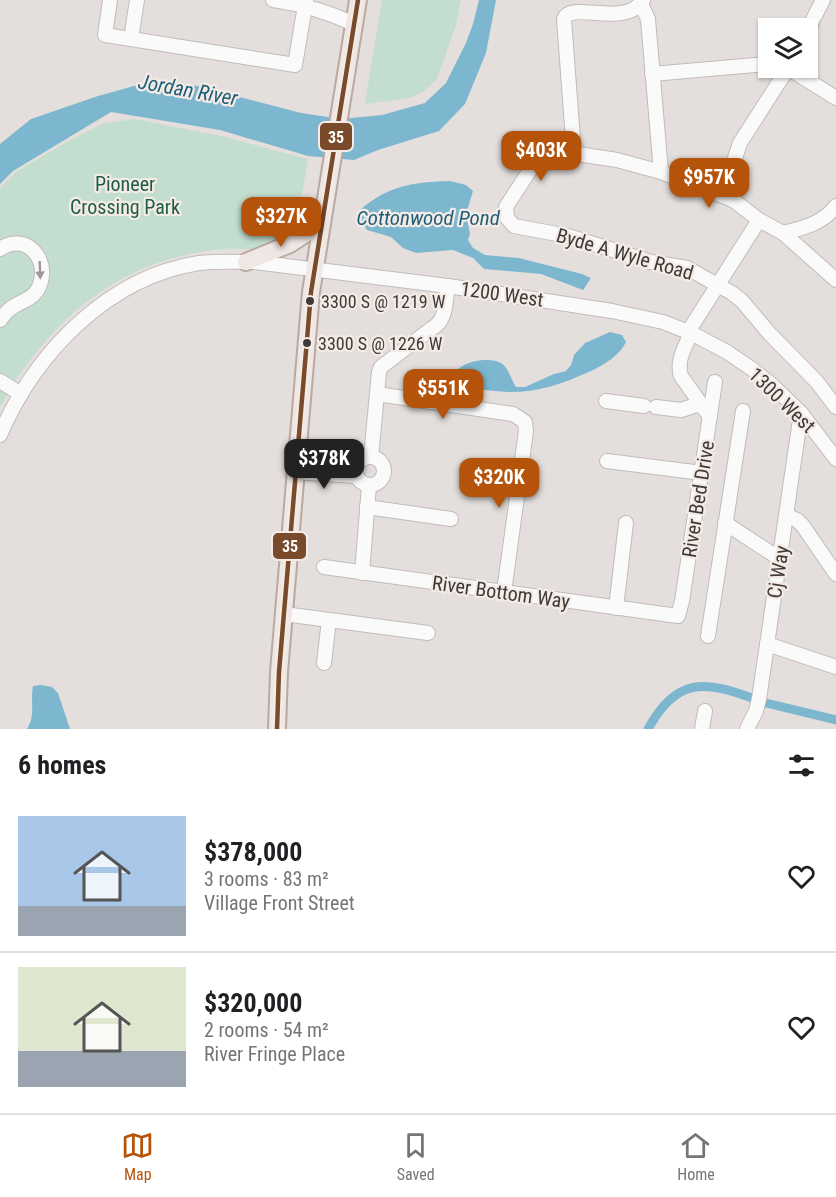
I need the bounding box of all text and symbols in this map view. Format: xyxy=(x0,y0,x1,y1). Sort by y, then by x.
map controls xyxy=(758,18,818,78)
button: layers xyxy=(758,18,818,78)
water label: Jordan River xyxy=(136,69,240,111)
line badge: 35 xyxy=(319,122,353,151)
text: 35 xyxy=(328,128,344,147)
pin: $403K xyxy=(499,131,583,182)
text: $403K xyxy=(515,138,567,162)
pin: $957K xyxy=(667,158,751,209)
text: $957K xyxy=(683,165,735,189)
park label: Pioneer Crossing Park xyxy=(70,172,180,219)
pin: $327K xyxy=(239,197,323,248)
text: $327K xyxy=(255,204,307,228)
water label: Cottonwood Pond xyxy=(356,206,501,230)
street label: Byde A Wyle Road xyxy=(554,223,696,285)
one-way arrow xyxy=(36,260,45,279)
street label: 1200 West xyxy=(459,276,545,312)
place label: 3300 S @ 1219 W xyxy=(321,291,446,312)
marker: 3300 S @ 1219 W xyxy=(304,295,316,307)
place label: 3300 S @ 1226 W xyxy=(318,333,443,354)
marker: 3300 S @ 1226 W xyxy=(301,337,313,349)
street label: 1300 West xyxy=(744,362,820,438)
pin: $551K xyxy=(401,369,485,420)
text: $551K xyxy=(417,376,469,400)
pin: $378K xyxy=(282,439,366,490)
street label: River Bed Drive xyxy=(677,439,719,559)
text: $378K xyxy=(298,446,350,470)
pin: $320K xyxy=(457,458,541,509)
text: $320K xyxy=(473,465,525,489)
line badge: 35 xyxy=(272,532,307,560)
text: 35 xyxy=(282,537,298,556)
street label: Cj Way xyxy=(762,544,794,600)
street label: River Bottom Way xyxy=(431,570,571,614)
icon: filters xyxy=(785,749,818,782)
text: 6 homes xyxy=(18,750,106,780)
text: $378,000 xyxy=(204,837,302,867)
icon: home xyxy=(66,840,138,912)
icon: heart xyxy=(785,860,818,893)
text: 3 rooms · 83 m² xyxy=(204,867,329,891)
text: Village Front Street xyxy=(204,891,355,915)
text: $320,000 xyxy=(204,988,302,1018)
icon: home xyxy=(66,991,138,1063)
icon: heart xyxy=(785,1011,818,1044)
text: 2 rooms · 54 m² xyxy=(204,1018,329,1042)
text: River Fringe Place xyxy=(204,1042,345,1066)
tab: Map xyxy=(121,1129,154,1184)
tab: Saved xyxy=(397,1129,435,1184)
tab: Home xyxy=(677,1129,715,1184)

